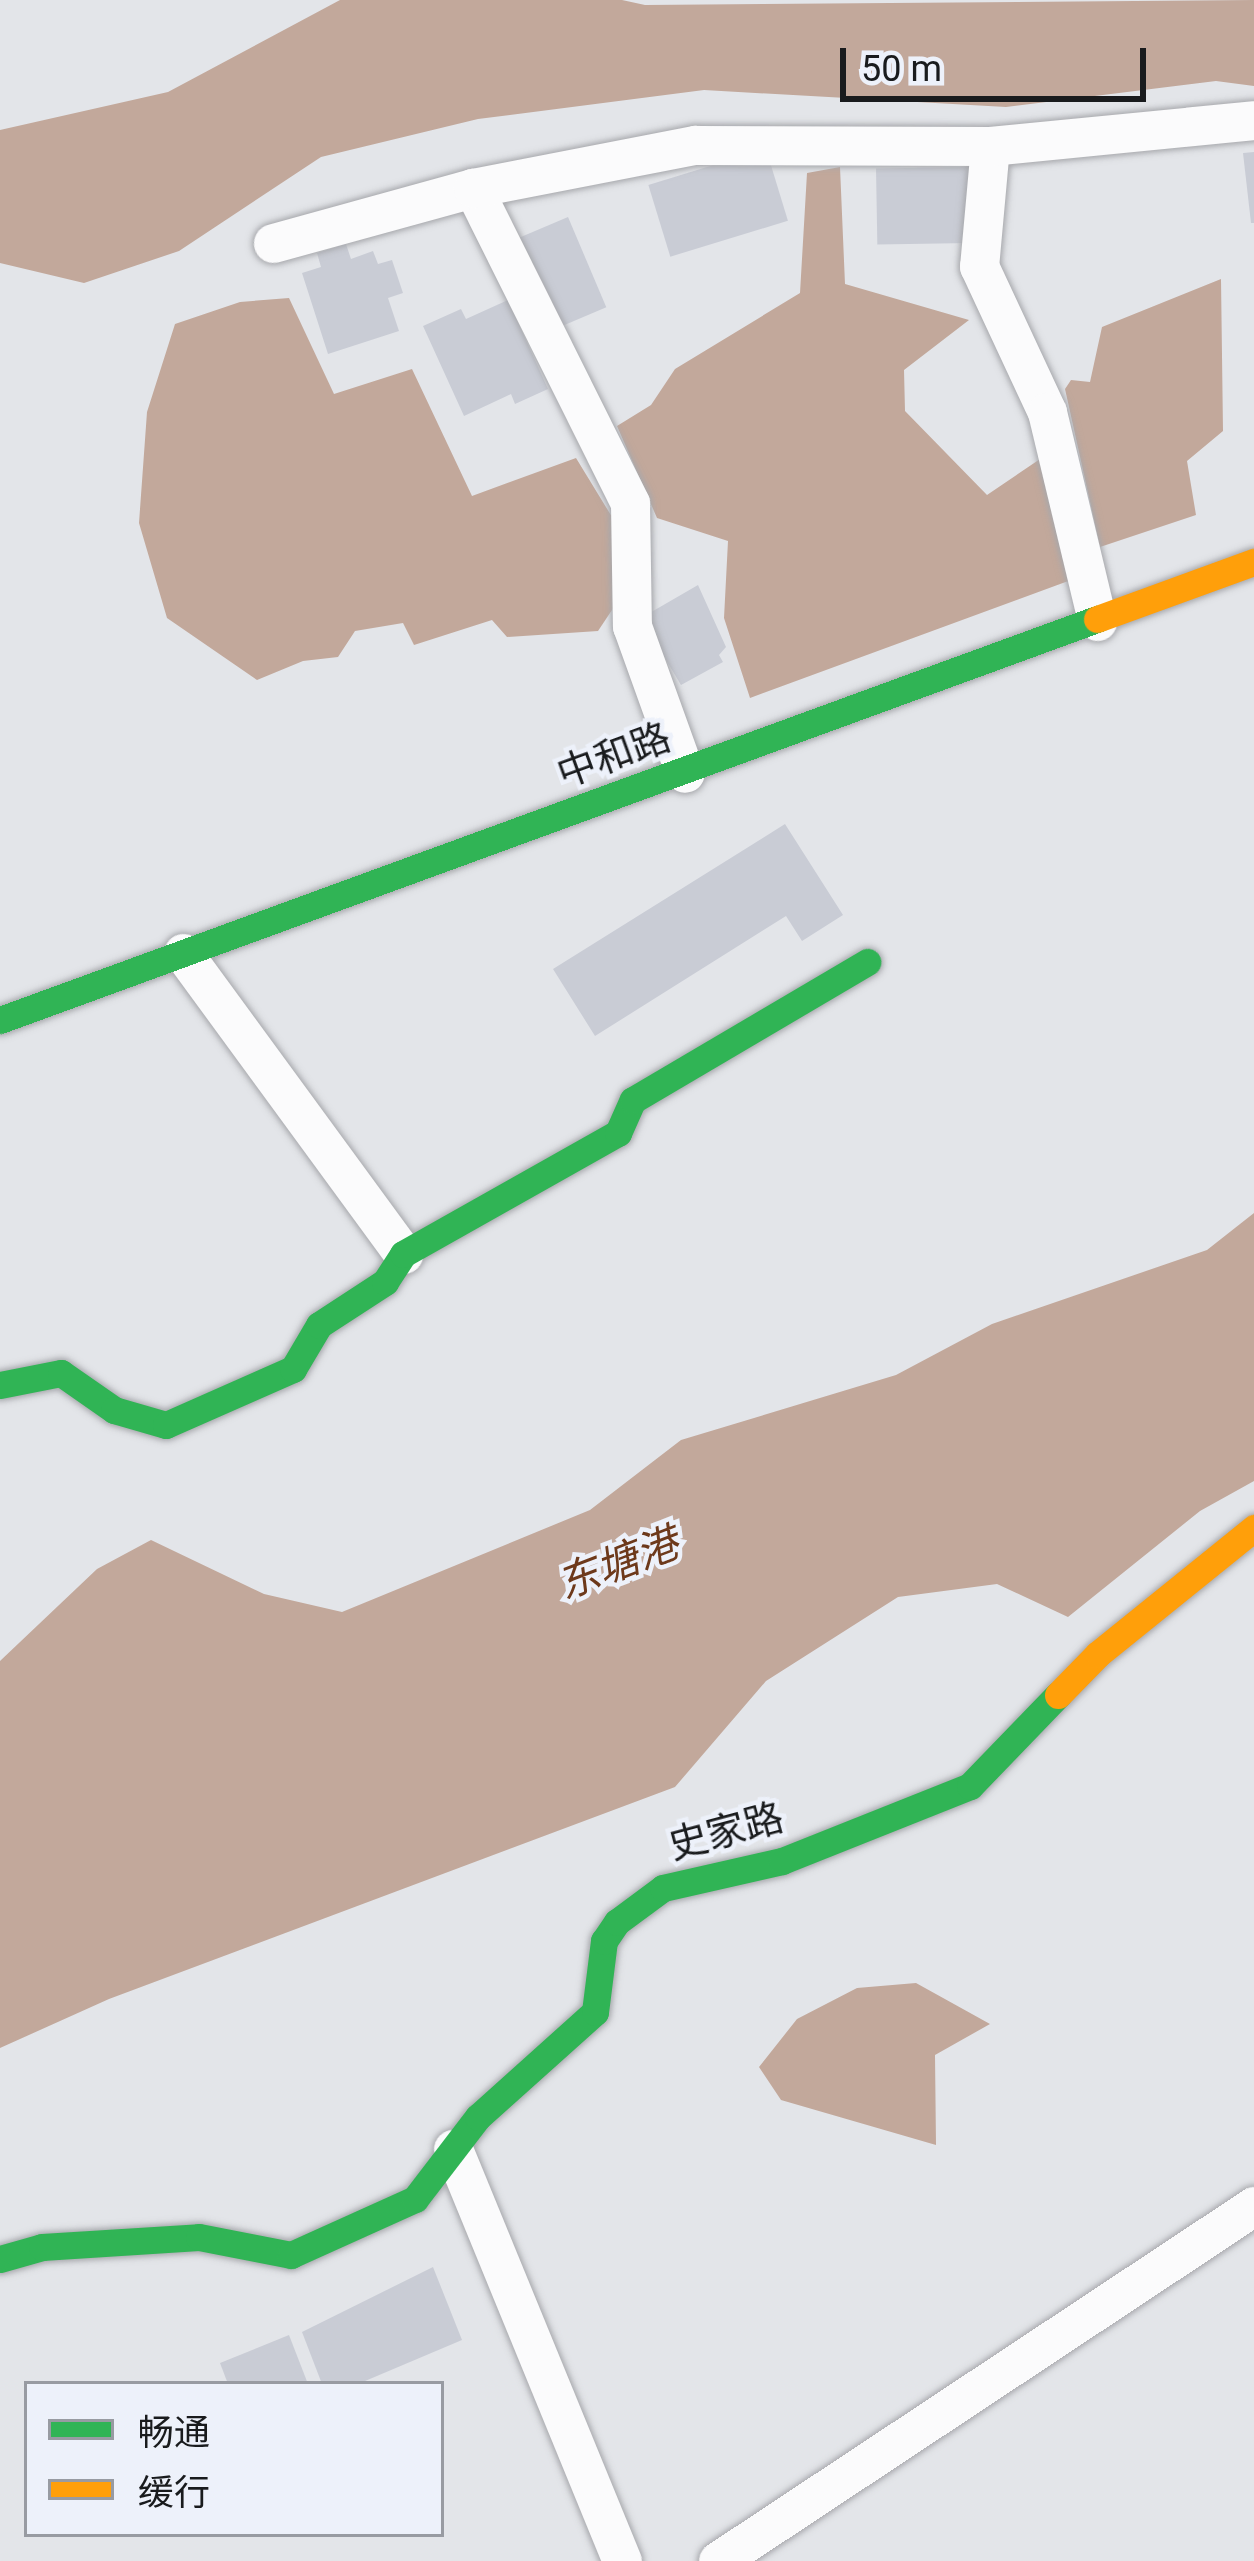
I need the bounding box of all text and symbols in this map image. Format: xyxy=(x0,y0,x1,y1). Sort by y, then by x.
scale bar xyxy=(846,24,1152,98)
text: 50 m xyxy=(861,48,942,90)
street label: 中和路 xyxy=(551,714,677,798)
water label: 东塘港 xyxy=(550,1518,686,1610)
street label: 史家路 xyxy=(663,1794,789,1870)
legend xyxy=(24,2381,444,2537)
text: 畅通 xyxy=(138,2412,210,2454)
text: 缓行 xyxy=(138,2472,210,2514)

